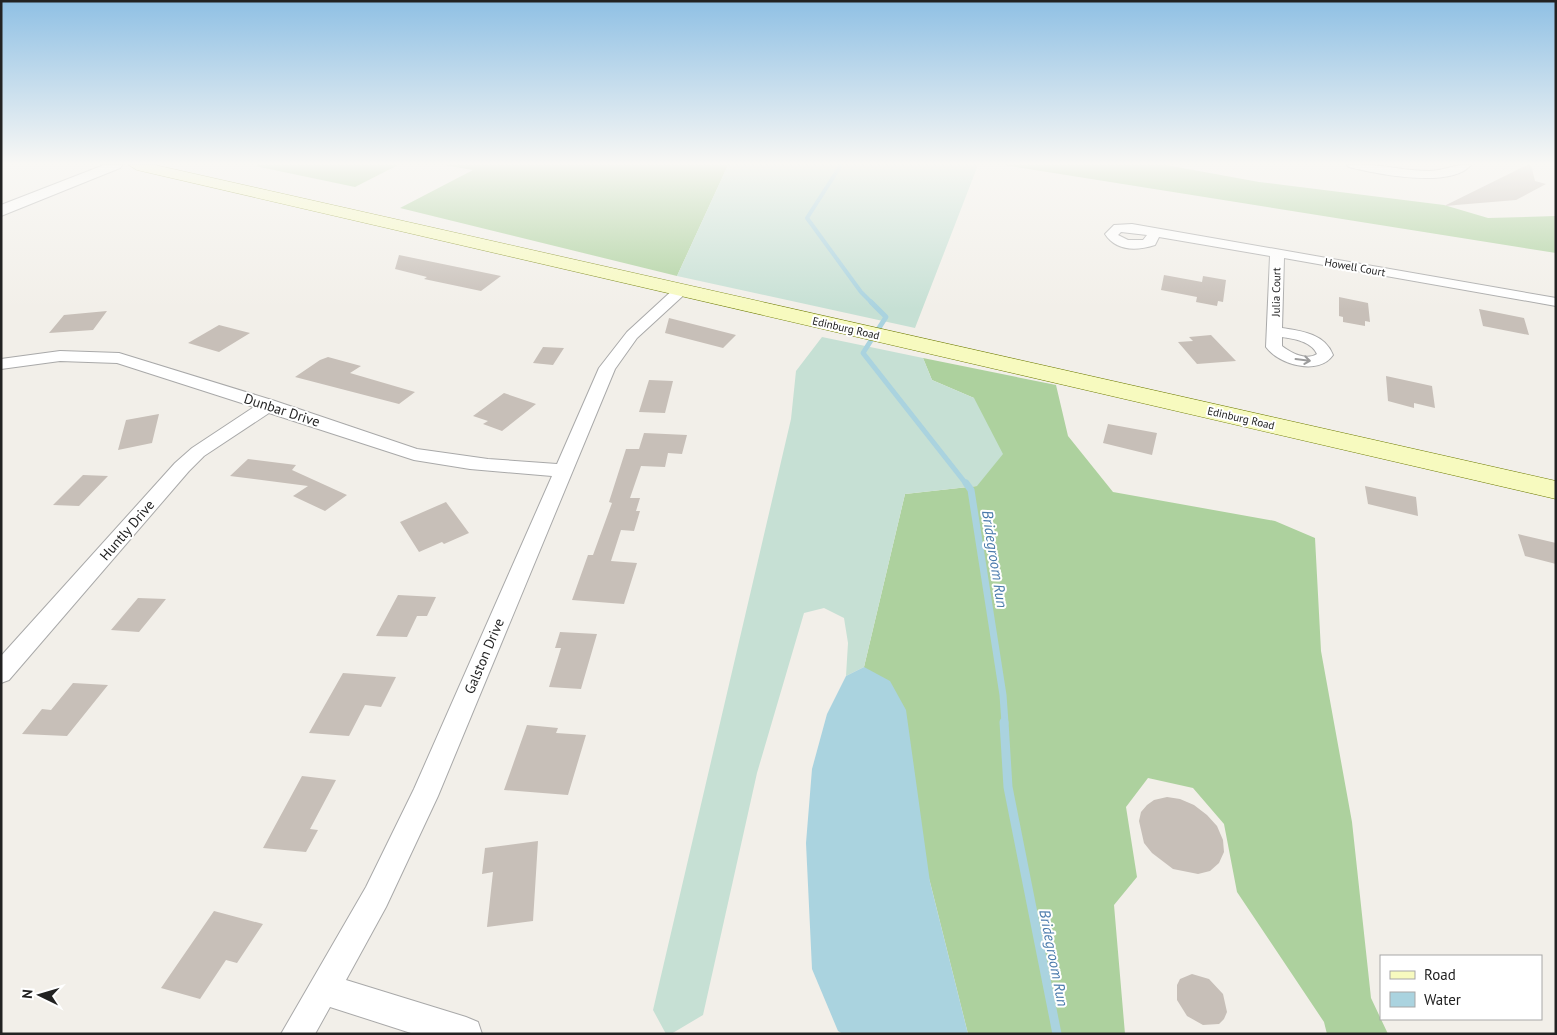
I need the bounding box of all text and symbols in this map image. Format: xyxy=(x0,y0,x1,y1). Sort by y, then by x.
street label: Howell Court xyxy=(1323,255,1387,279)
street label: Julia Court xyxy=(1269,267,1283,318)
street label: Edinburg Road xyxy=(811,313,881,343)
one-way arrow xyxy=(1295,355,1311,365)
street label: Dunbar Drive xyxy=(242,389,322,431)
street label: Edinburg Road xyxy=(1206,403,1276,433)
street label: Huntly Drive xyxy=(96,496,158,564)
water label: Bridegroom Run xyxy=(978,509,1012,609)
street label: Galston Drive xyxy=(460,615,508,697)
water label: Bridegroom Run xyxy=(1035,908,1073,1008)
legend xyxy=(1380,955,1542,1020)
text: Road xyxy=(1424,965,1456,984)
north arrow xyxy=(15,970,65,1020)
text: N xyxy=(18,988,36,999)
text: Water xyxy=(1424,990,1461,1009)

